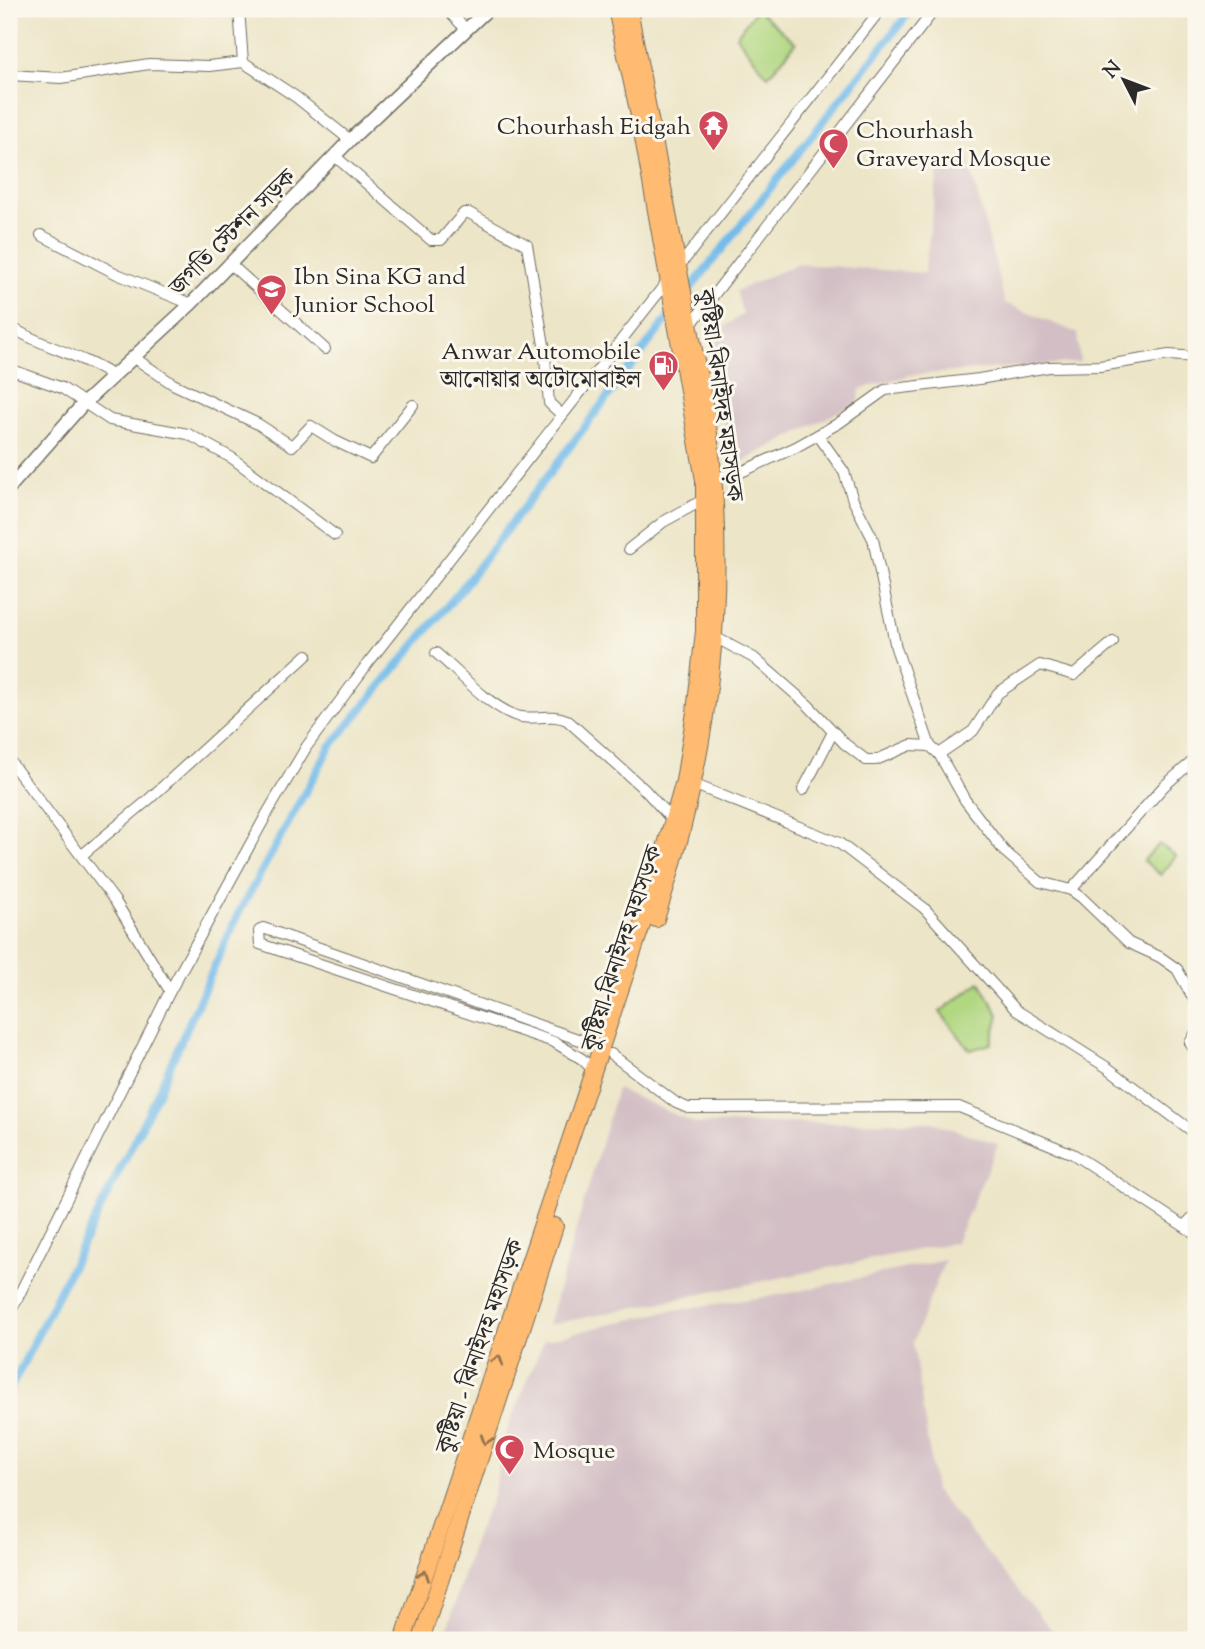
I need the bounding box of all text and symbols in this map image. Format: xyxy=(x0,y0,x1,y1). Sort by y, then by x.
north arrow xyxy=(1090,46,1160,116)
text: N xyxy=(1098,56,1128,85)
temple icon: Chourhash Eidgah xyxy=(697,109,731,153)
place label: Chourhash Eidgah xyxy=(497,111,691,145)
place label: Chourhash Graveyard Mosque xyxy=(856,115,1051,177)
mosque icon: Chourhash Graveyard Mosque xyxy=(816,127,850,171)
street label: জগতি স্টেশন সড়ক xyxy=(161,161,305,305)
place label: Ibn Sina KG and Junior School xyxy=(292,261,466,323)
school or university icon: Ibn Sina KG and Junior School xyxy=(254,273,288,317)
street label: কুষ্টিয়া-ঝিনাইদহ মহাসড়ক xyxy=(687,286,751,505)
place label: Anwar Automobile আনোয়ার অটোমোবাইল xyxy=(439,336,642,398)
fuel station icon: Anwar Automobile আনোয়ার অটোমোবাইল xyxy=(647,348,681,392)
street label: কুষ্টিয়া-ঝিনাইদহ মহাসড়ক xyxy=(573,840,673,1057)
street label: কুষ্টিয়া - ঝিনাইদহ মহাসড়ক xyxy=(428,1234,534,1459)
one-way arrow xyxy=(490,1355,504,1367)
mosque icon: Mosque xyxy=(493,1433,527,1477)
one-way arrow xyxy=(480,1434,494,1446)
place label: Mosque xyxy=(533,1435,615,1469)
one-way arrow xyxy=(416,1570,430,1582)

